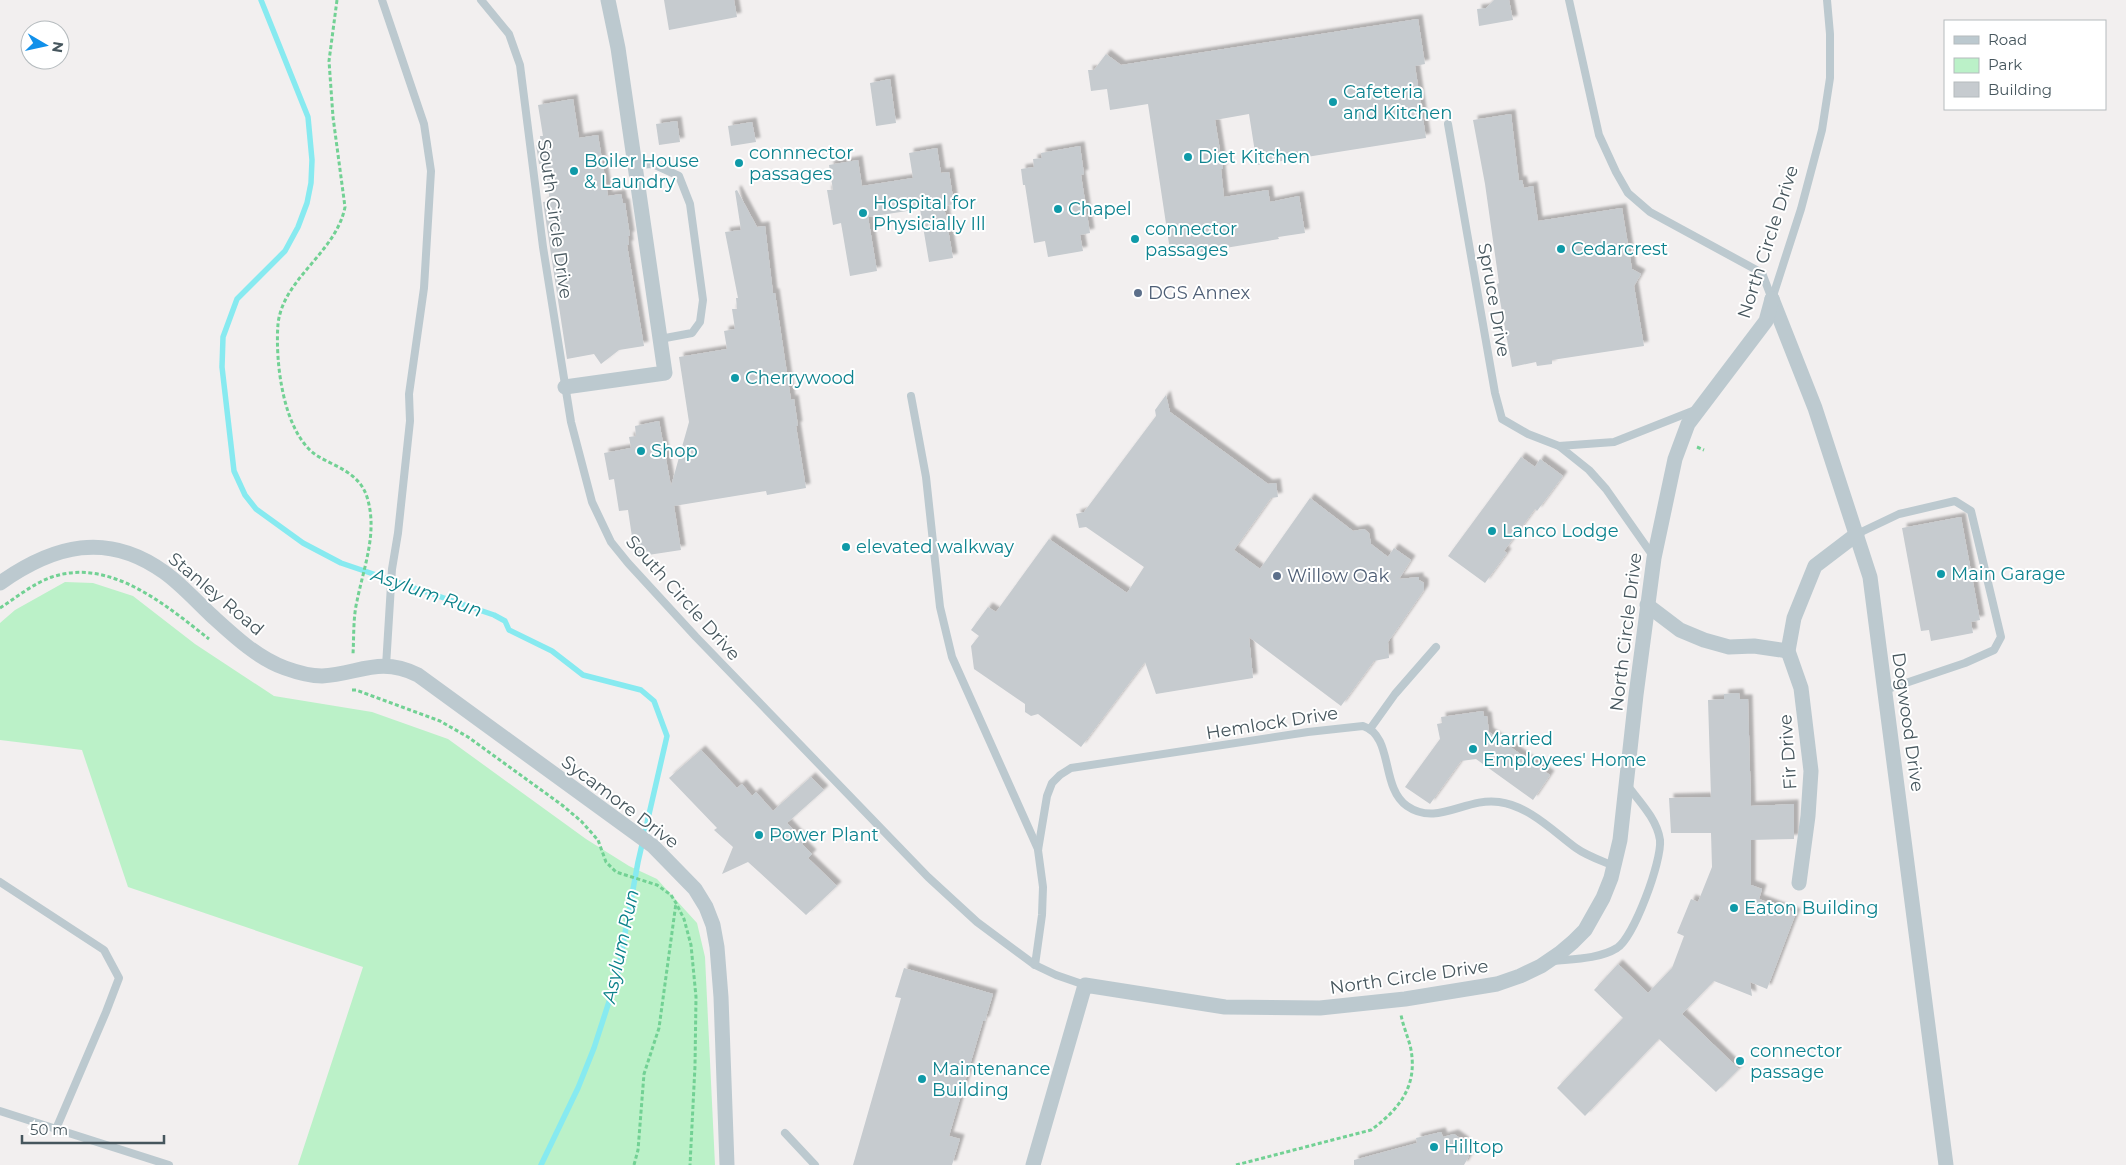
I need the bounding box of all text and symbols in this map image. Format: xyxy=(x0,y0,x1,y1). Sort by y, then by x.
north arrow xyxy=(20,20,70,70)
legend xyxy=(1944,20,2106,110)
text: Road xyxy=(1988,30,2027,49)
text: N xyxy=(48,40,68,54)
text: Park xyxy=(1988,55,2022,74)
text: Building xyxy=(1988,80,2052,99)
place label: Cafeteria and Kitchen xyxy=(1343,81,1452,124)
marker: Cafeteria and Kitchen xyxy=(1327,96,1339,108)
street label: South Circle Drive xyxy=(533,138,577,300)
place label: connnector passages xyxy=(749,142,853,185)
place label: Diet Kitchen xyxy=(1198,146,1310,168)
place label: Boiler House & Laundry xyxy=(584,150,699,193)
marker: Diet Kitchen xyxy=(1182,151,1194,163)
marker: connnector passages xyxy=(733,157,745,169)
street label: North Circle Drive xyxy=(1733,163,1803,321)
marker: Boiler House & Laundry xyxy=(568,165,580,177)
place label: Hospital for Physicially Ill xyxy=(873,192,986,235)
place label: Chapel xyxy=(1068,198,1131,220)
marker: Chapel xyxy=(1052,203,1064,215)
marker: Hospital for Physicially Ill xyxy=(857,207,869,219)
place label: connector passages xyxy=(1145,218,1237,261)
marker: connector passages xyxy=(1129,233,1141,245)
place label: Cedarcrest xyxy=(1571,238,1668,260)
street label: Spruce Drive xyxy=(1473,241,1515,359)
marker: Cedarcrest xyxy=(1555,243,1567,255)
place label: DGS Annex xyxy=(1148,282,1250,304)
marker: DGS Annex xyxy=(1132,287,1144,299)
place label: Cherrywood xyxy=(745,367,855,389)
marker: Cherrywood xyxy=(729,372,741,384)
place label: Shop xyxy=(651,440,698,462)
marker: Shop xyxy=(635,445,647,457)
place label: Lanco Lodge xyxy=(1502,520,1619,542)
marker: Lanco Lodge xyxy=(1486,525,1498,537)
street label: South Circle Drive xyxy=(621,531,745,665)
place label: elevated walkway xyxy=(856,536,1014,558)
marker: elevated walkway xyxy=(840,541,852,553)
street label: Stanley Road xyxy=(164,548,268,640)
street label: North Circle Drive xyxy=(1605,551,1647,713)
water label: Asylum Run xyxy=(368,562,485,622)
place label: Main Garage xyxy=(1951,563,2066,585)
place label: Willow Oak xyxy=(1287,565,1389,587)
marker: Main Garage xyxy=(1935,568,1947,580)
marker: Willow Oak xyxy=(1271,570,1283,582)
street label: Dogwood Drive xyxy=(1887,651,1929,793)
street label: Hemlock Drive xyxy=(1204,702,1340,744)
street label: Fir Drive xyxy=(1774,714,1802,790)
place label: Married Employees' Home xyxy=(1483,728,1647,771)
marker: Married Employees' Home xyxy=(1467,743,1479,755)
street label: Sycamore Drive xyxy=(557,751,683,853)
place label: Power Plant xyxy=(769,824,879,846)
marker: Power Plant xyxy=(753,829,765,841)
water label: Asylum Run xyxy=(597,887,644,1006)
place label: Eaton Building xyxy=(1744,897,1879,919)
marker: Eaton Building xyxy=(1728,902,1740,914)
street label: North Circle Drive xyxy=(1328,955,1490,999)
place label: connector passage xyxy=(1750,1040,1842,1083)
marker: connector passage xyxy=(1734,1055,1746,1067)
place label: Maintenance Building xyxy=(932,1058,1051,1101)
marker: Maintenance Building xyxy=(916,1073,928,1085)
scale bar xyxy=(22,1112,165,1144)
text: 50 m xyxy=(30,1120,68,1139)
place label: Hilltop xyxy=(1444,1136,1503,1158)
marker: Hilltop xyxy=(1428,1141,1440,1153)

